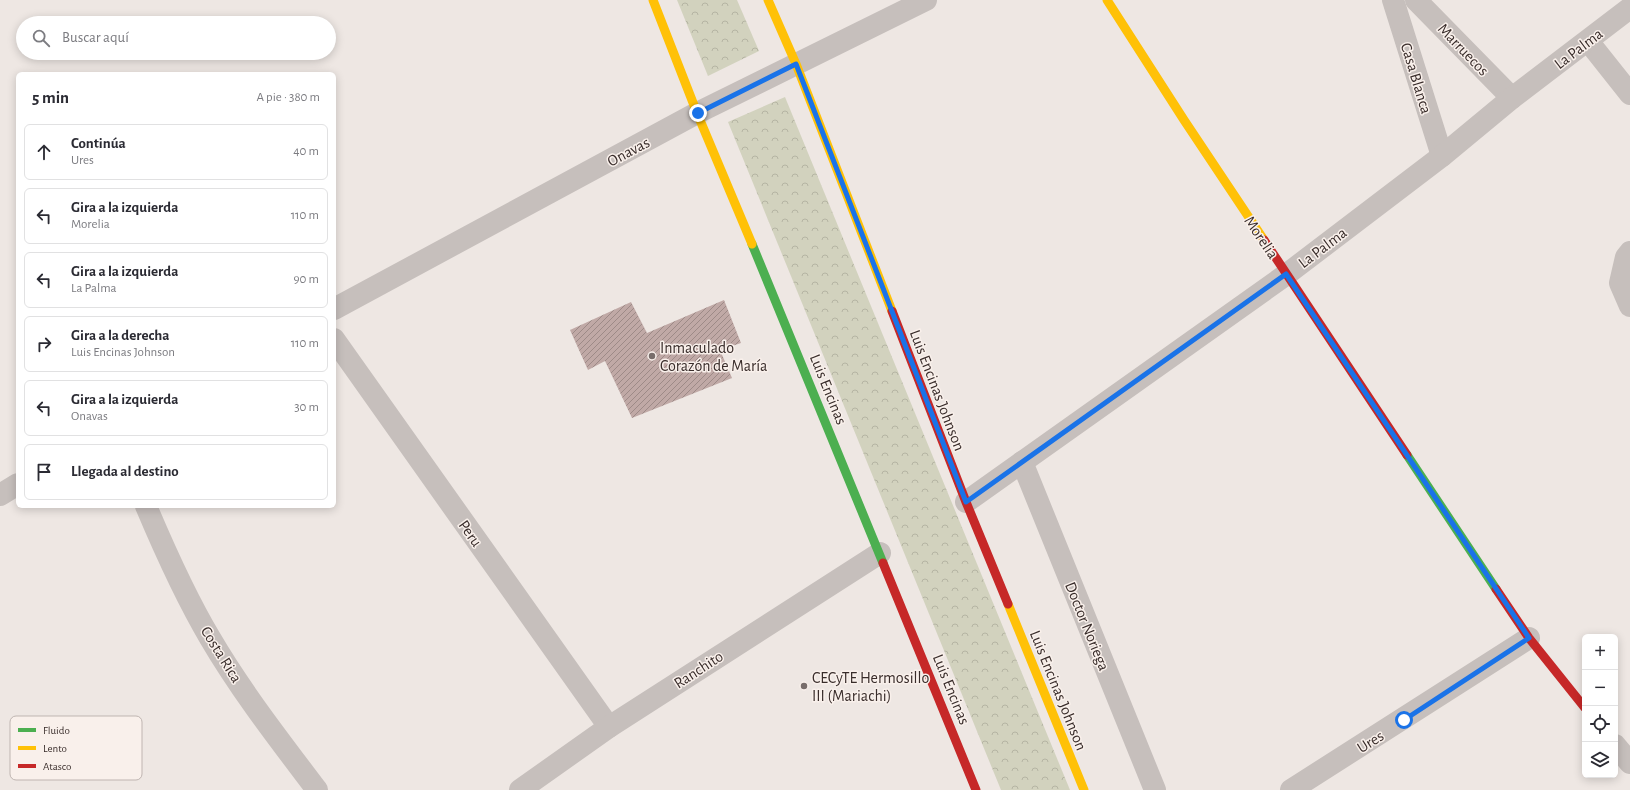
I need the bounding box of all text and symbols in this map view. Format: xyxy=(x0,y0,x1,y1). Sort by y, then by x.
search box xyxy=(16,16,336,60)
street label: Marruecos xyxy=(1435,21,1492,79)
street label: La Palma xyxy=(1551,26,1606,72)
icon: search xyxy=(30,27,52,49)
text: Buscar aquí xyxy=(62,30,129,45)
street label: Casa Blanca xyxy=(1398,41,1434,116)
text: 5 min xyxy=(32,89,69,106)
text: A pie · 380 m xyxy=(256,91,320,104)
route end xyxy=(689,104,707,122)
street label: Onavas xyxy=(605,134,652,170)
text: Continúa xyxy=(71,136,126,151)
icon: ahead xyxy=(33,141,55,163)
text: 40 m xyxy=(293,145,319,158)
text: Ures xyxy=(71,154,94,167)
text: Gira a la izquierda xyxy=(71,200,178,215)
icon: left xyxy=(33,205,55,227)
text: 110 m xyxy=(291,209,319,222)
street label: Morelia xyxy=(1241,213,1281,262)
text: Morelia xyxy=(71,218,110,231)
street label: La Palma xyxy=(1295,225,1350,271)
text: Gira a la izquierda xyxy=(71,264,178,279)
icon: left xyxy=(33,269,55,291)
text: 90 m xyxy=(293,273,319,286)
text: La Palma xyxy=(71,282,117,295)
text: Gira a la derecha xyxy=(71,328,170,343)
street label: Luis Encinas Johnson xyxy=(907,328,967,453)
icon: right xyxy=(33,333,55,355)
text: 110 m xyxy=(291,337,319,350)
place label: Inmaculado Corazón de María xyxy=(660,340,768,374)
text: Luis Encinas Johnson xyxy=(71,346,175,359)
marker: Inmaculado Corazón de María xyxy=(647,351,657,361)
street label: Luis Encinas xyxy=(807,352,850,427)
text: Gira a la izquierda xyxy=(71,392,178,407)
icon: left xyxy=(33,397,55,419)
text: 30 m xyxy=(294,401,319,414)
text: Onavas xyxy=(71,410,108,423)
icon: arrive xyxy=(33,461,55,483)
text: Llegada al destino xyxy=(71,464,179,479)
street label: Peru xyxy=(455,517,485,550)
street label: Doctor Noriega xyxy=(1062,580,1112,673)
street label: Costa Rica xyxy=(198,624,245,686)
street label: Luis Encinas Johnson xyxy=(1027,628,1089,753)
map controls xyxy=(1582,634,1618,778)
button: + xyxy=(1582,634,1618,670)
street label: Ranchito xyxy=(671,648,726,692)
street label: Luis Encinas xyxy=(930,652,973,727)
place label: CECyTE Hermosillo III (Mariachi) xyxy=(812,670,929,704)
button: − xyxy=(1582,670,1618,706)
marker: CECyTE Hermosillo III (Mariachi) xyxy=(799,681,809,691)
button: locate xyxy=(1582,706,1618,742)
route start xyxy=(1395,711,1413,729)
legend xyxy=(10,716,142,780)
text: Fluido xyxy=(43,725,70,736)
street label: Ures xyxy=(1354,728,1387,756)
button: layers xyxy=(1582,742,1618,778)
text: Lento xyxy=(43,743,67,754)
text: Atasco xyxy=(43,761,71,772)

